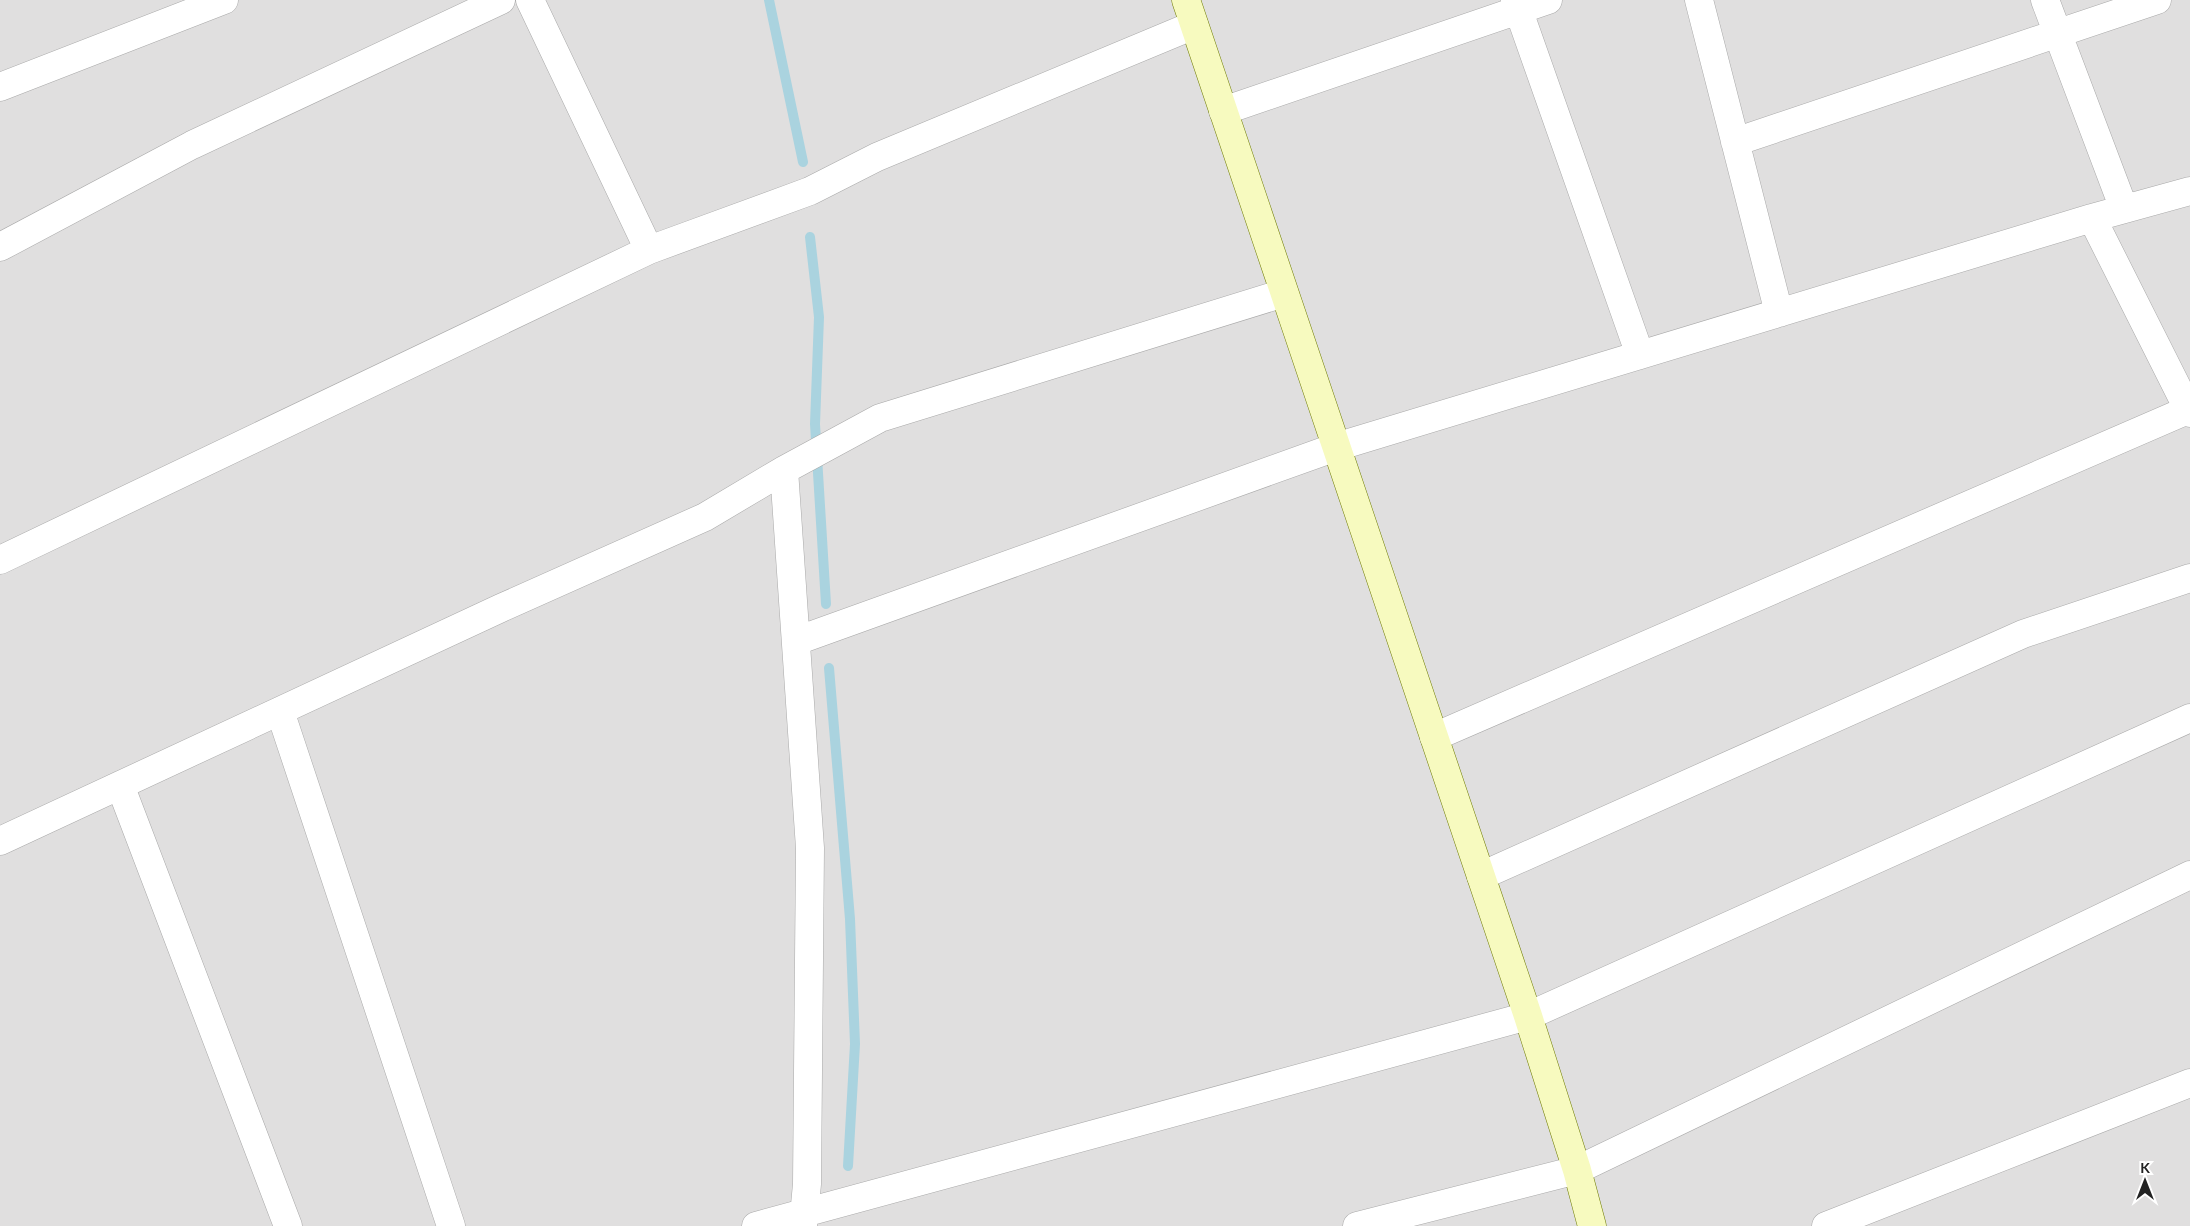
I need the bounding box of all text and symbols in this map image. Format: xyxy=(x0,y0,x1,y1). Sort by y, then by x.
north arrow xyxy=(2120,1156,2170,1206)
text: K xyxy=(2140,1159,2150,1176)

